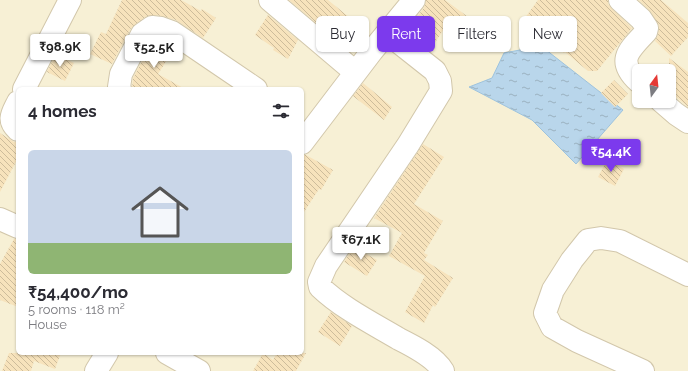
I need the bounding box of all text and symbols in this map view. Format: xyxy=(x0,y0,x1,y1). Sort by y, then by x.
chip: Buy xyxy=(316,16,369,52)
chip: Rent xyxy=(377,16,435,52)
chip: Filters xyxy=(443,16,511,52)
chip: New xyxy=(519,16,577,52)
pin: ₹98.9K xyxy=(27,34,93,68)
pin: ₹52.5K xyxy=(121,35,187,69)
text: ₹98.9K xyxy=(39,39,81,54)
text: ₹52.5K xyxy=(134,40,174,55)
north arrow xyxy=(632,64,676,108)
map controls xyxy=(632,64,676,108)
icon: filters xyxy=(270,100,292,122)
text: 4 homes xyxy=(28,101,97,121)
pin: ₹54.4K xyxy=(578,139,644,173)
text: ₹54.4K xyxy=(591,144,631,159)
icon: home xyxy=(124,176,196,248)
pin: ₹67.1K xyxy=(328,227,394,261)
text: ₹67.1K xyxy=(341,232,381,247)
text: ₹54,400/mo xyxy=(28,282,128,302)
text: 5 rooms · 118 m² xyxy=(28,302,125,317)
text: House xyxy=(28,317,67,332)

